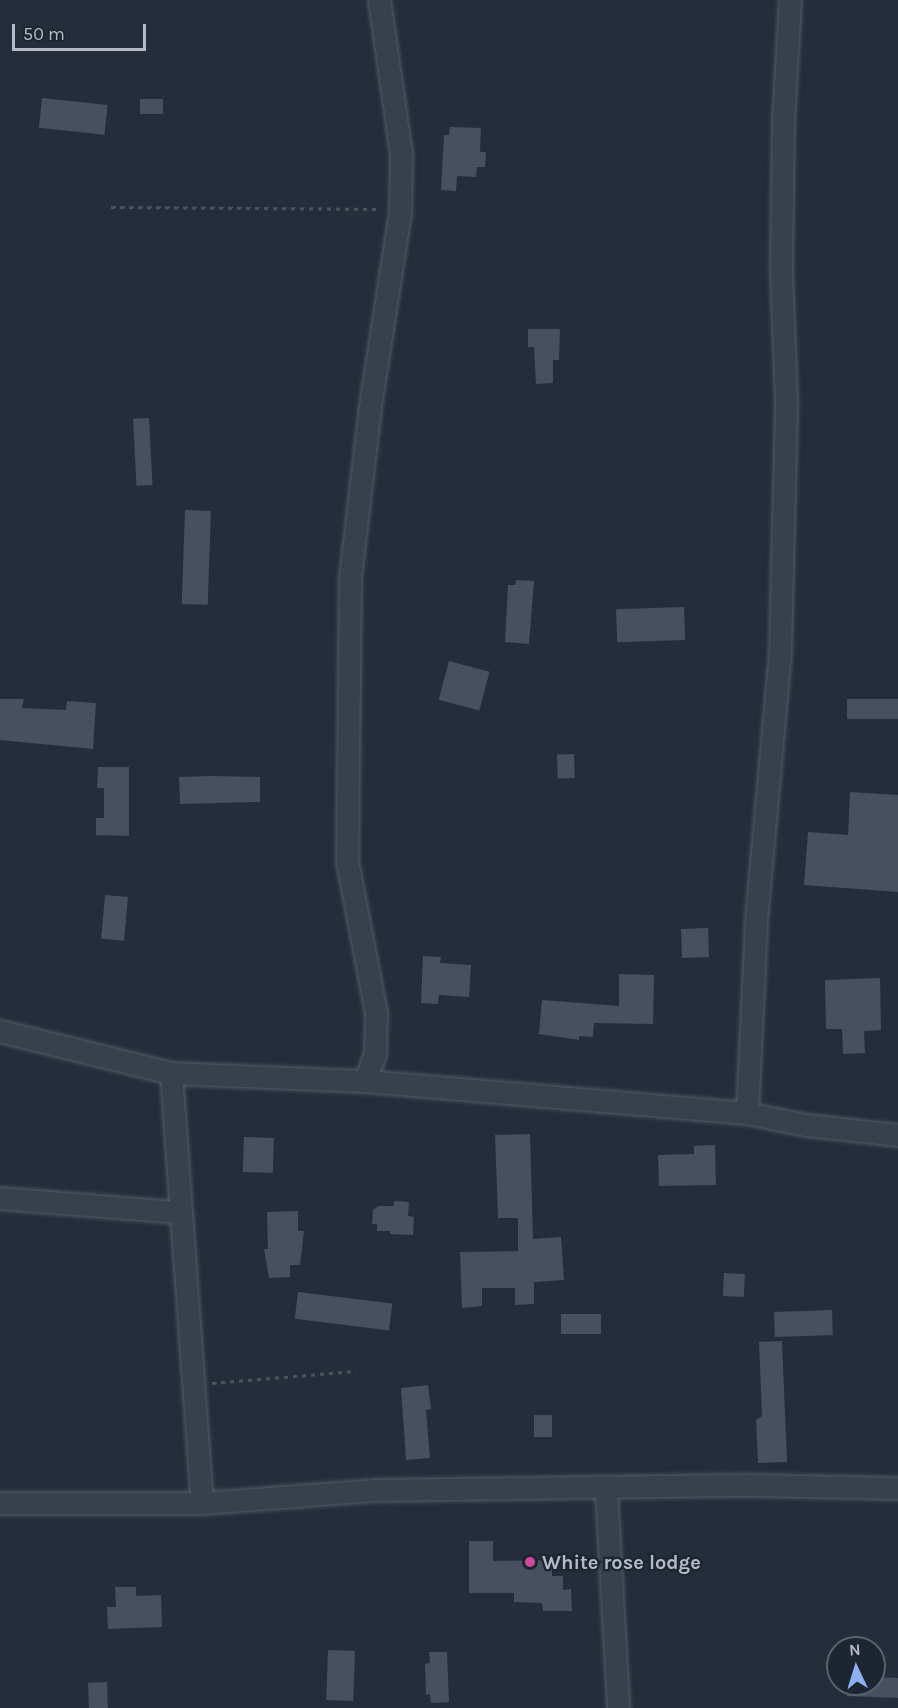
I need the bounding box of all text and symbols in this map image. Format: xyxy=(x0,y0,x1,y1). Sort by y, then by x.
scale bar xyxy=(15,12,148,50)
text: 50 m xyxy=(23,23,65,45)
place label: White rose lodge xyxy=(542,1550,701,1574)
marker: White rose lodge xyxy=(523,1555,537,1569)
north arrow xyxy=(826,1636,886,1696)
text: N xyxy=(848,1640,861,1659)

